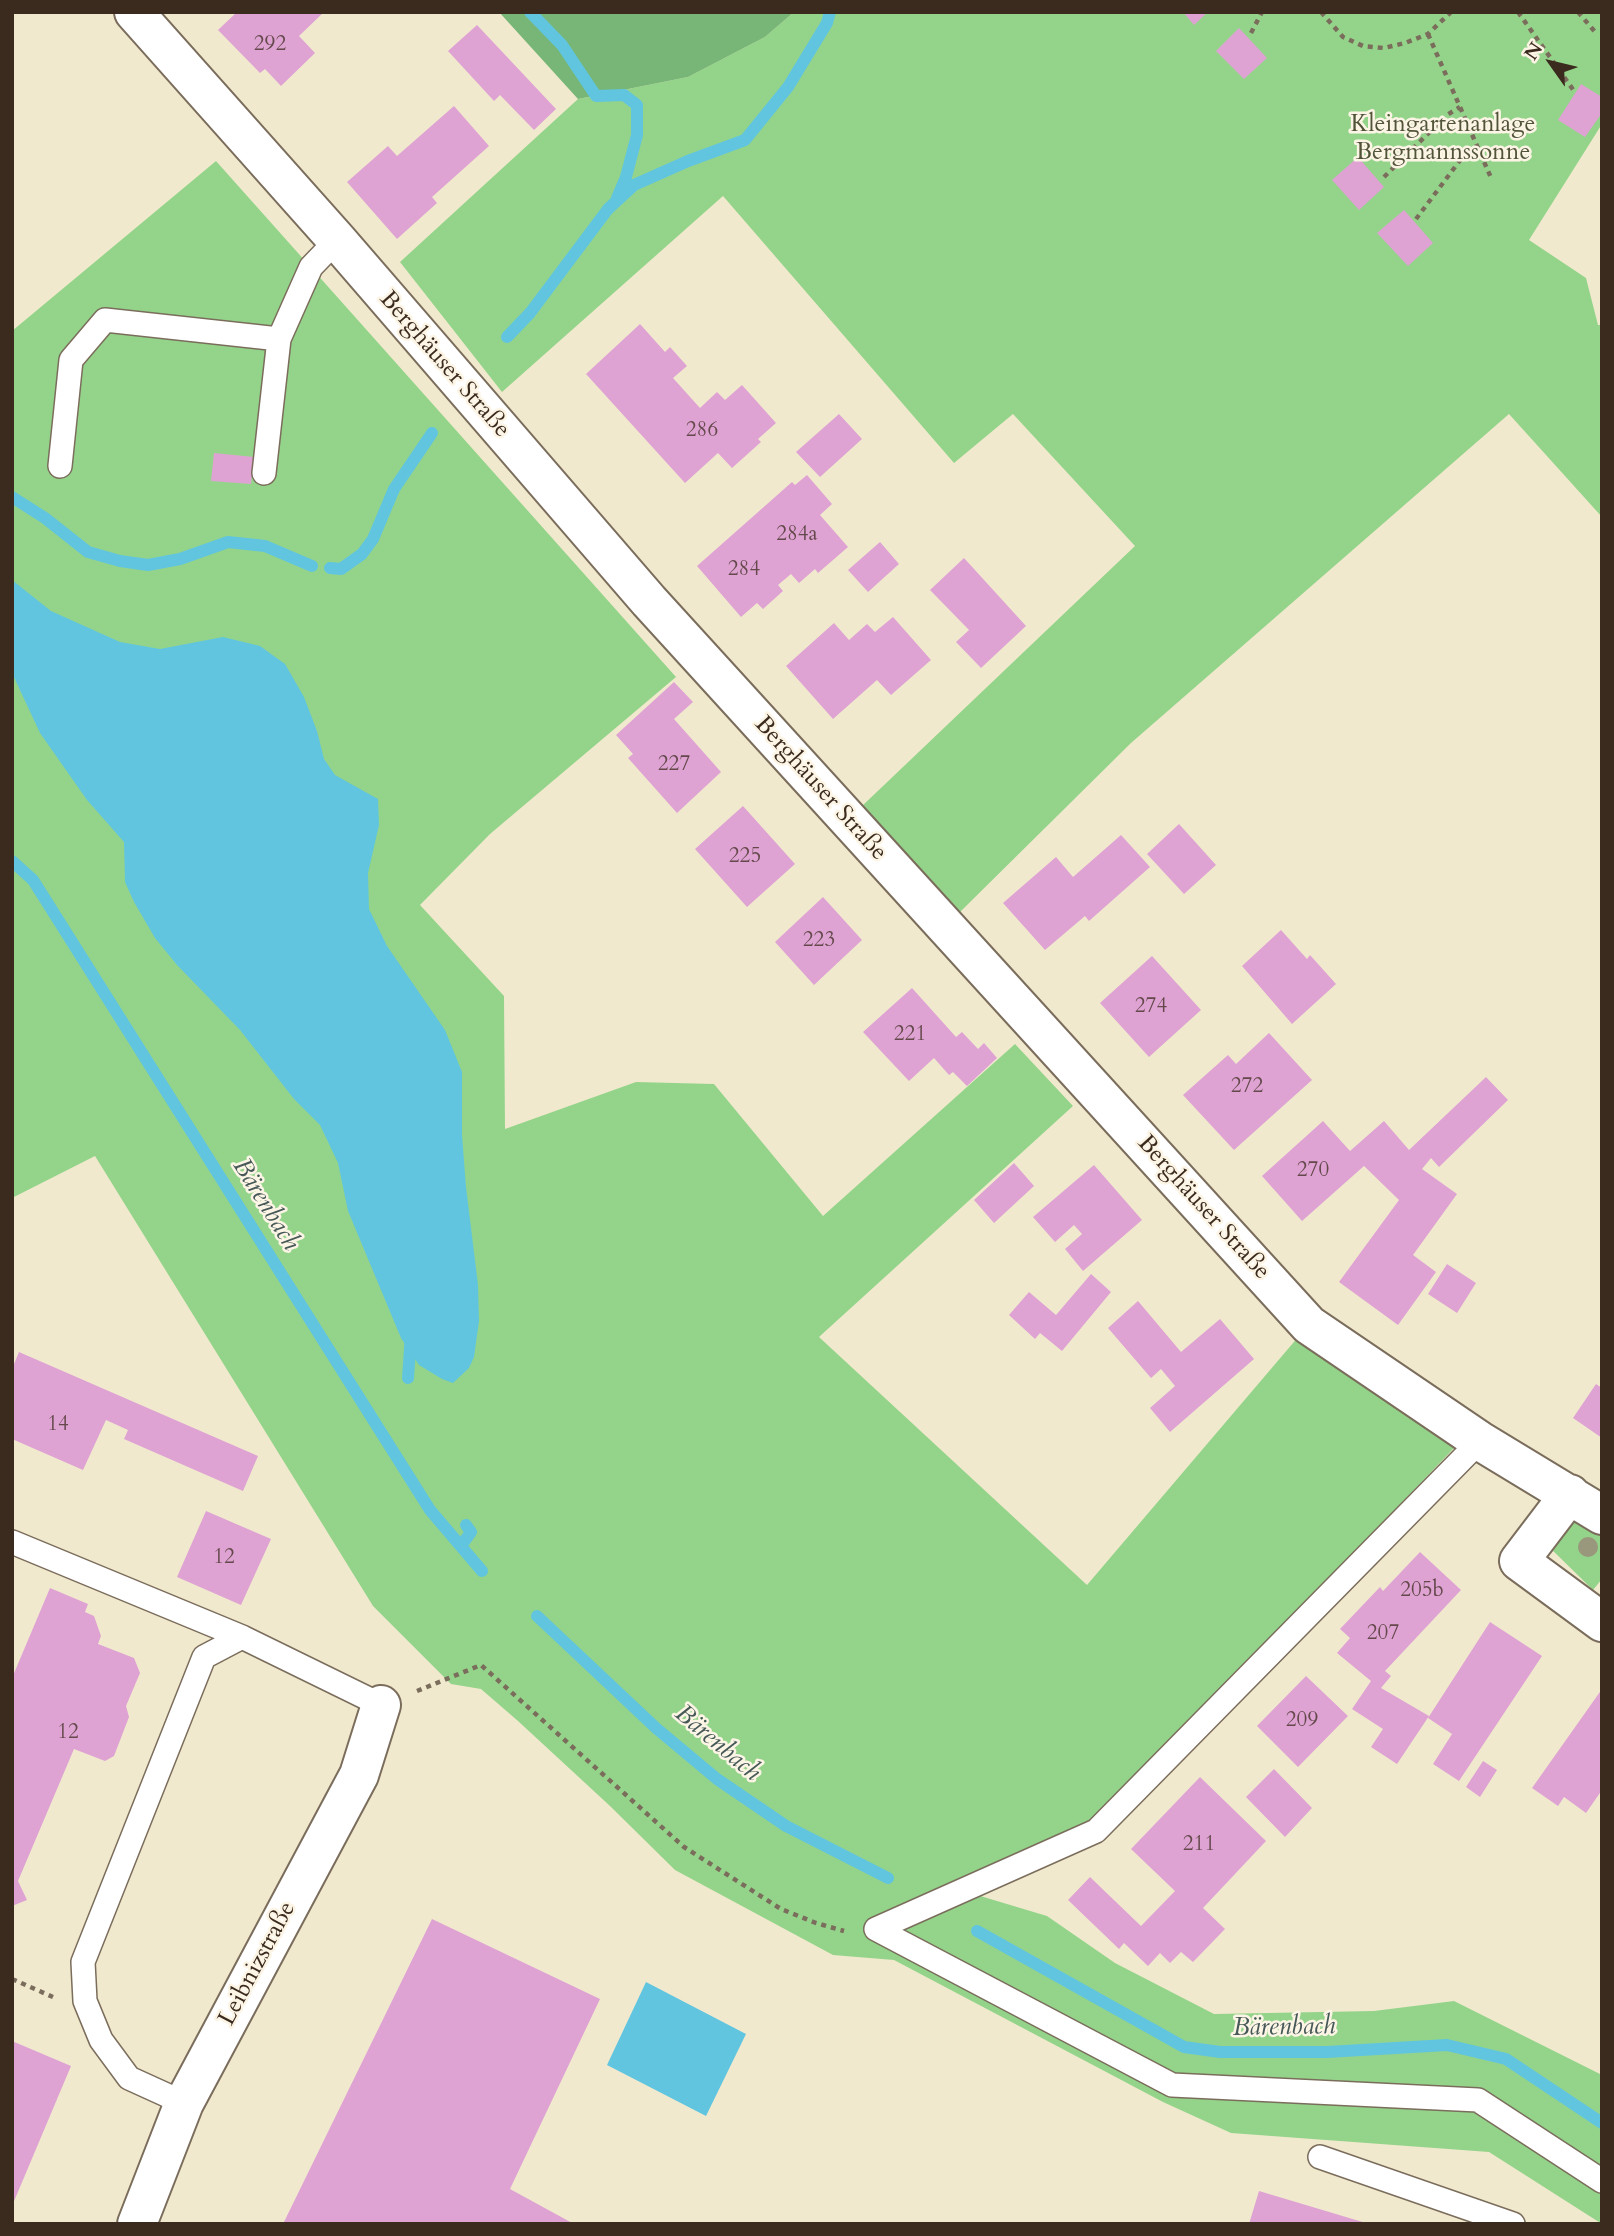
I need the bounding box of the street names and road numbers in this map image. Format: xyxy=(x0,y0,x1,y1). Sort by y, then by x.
street label: Berghäuser Straße xyxy=(373,286,515,444)
street label: Berghäuser Straße xyxy=(748,711,892,867)
street label: Berghäuser Straße xyxy=(1131,1130,1275,1286)
street label: Leibnizstraße xyxy=(213,1897,303,2031)

